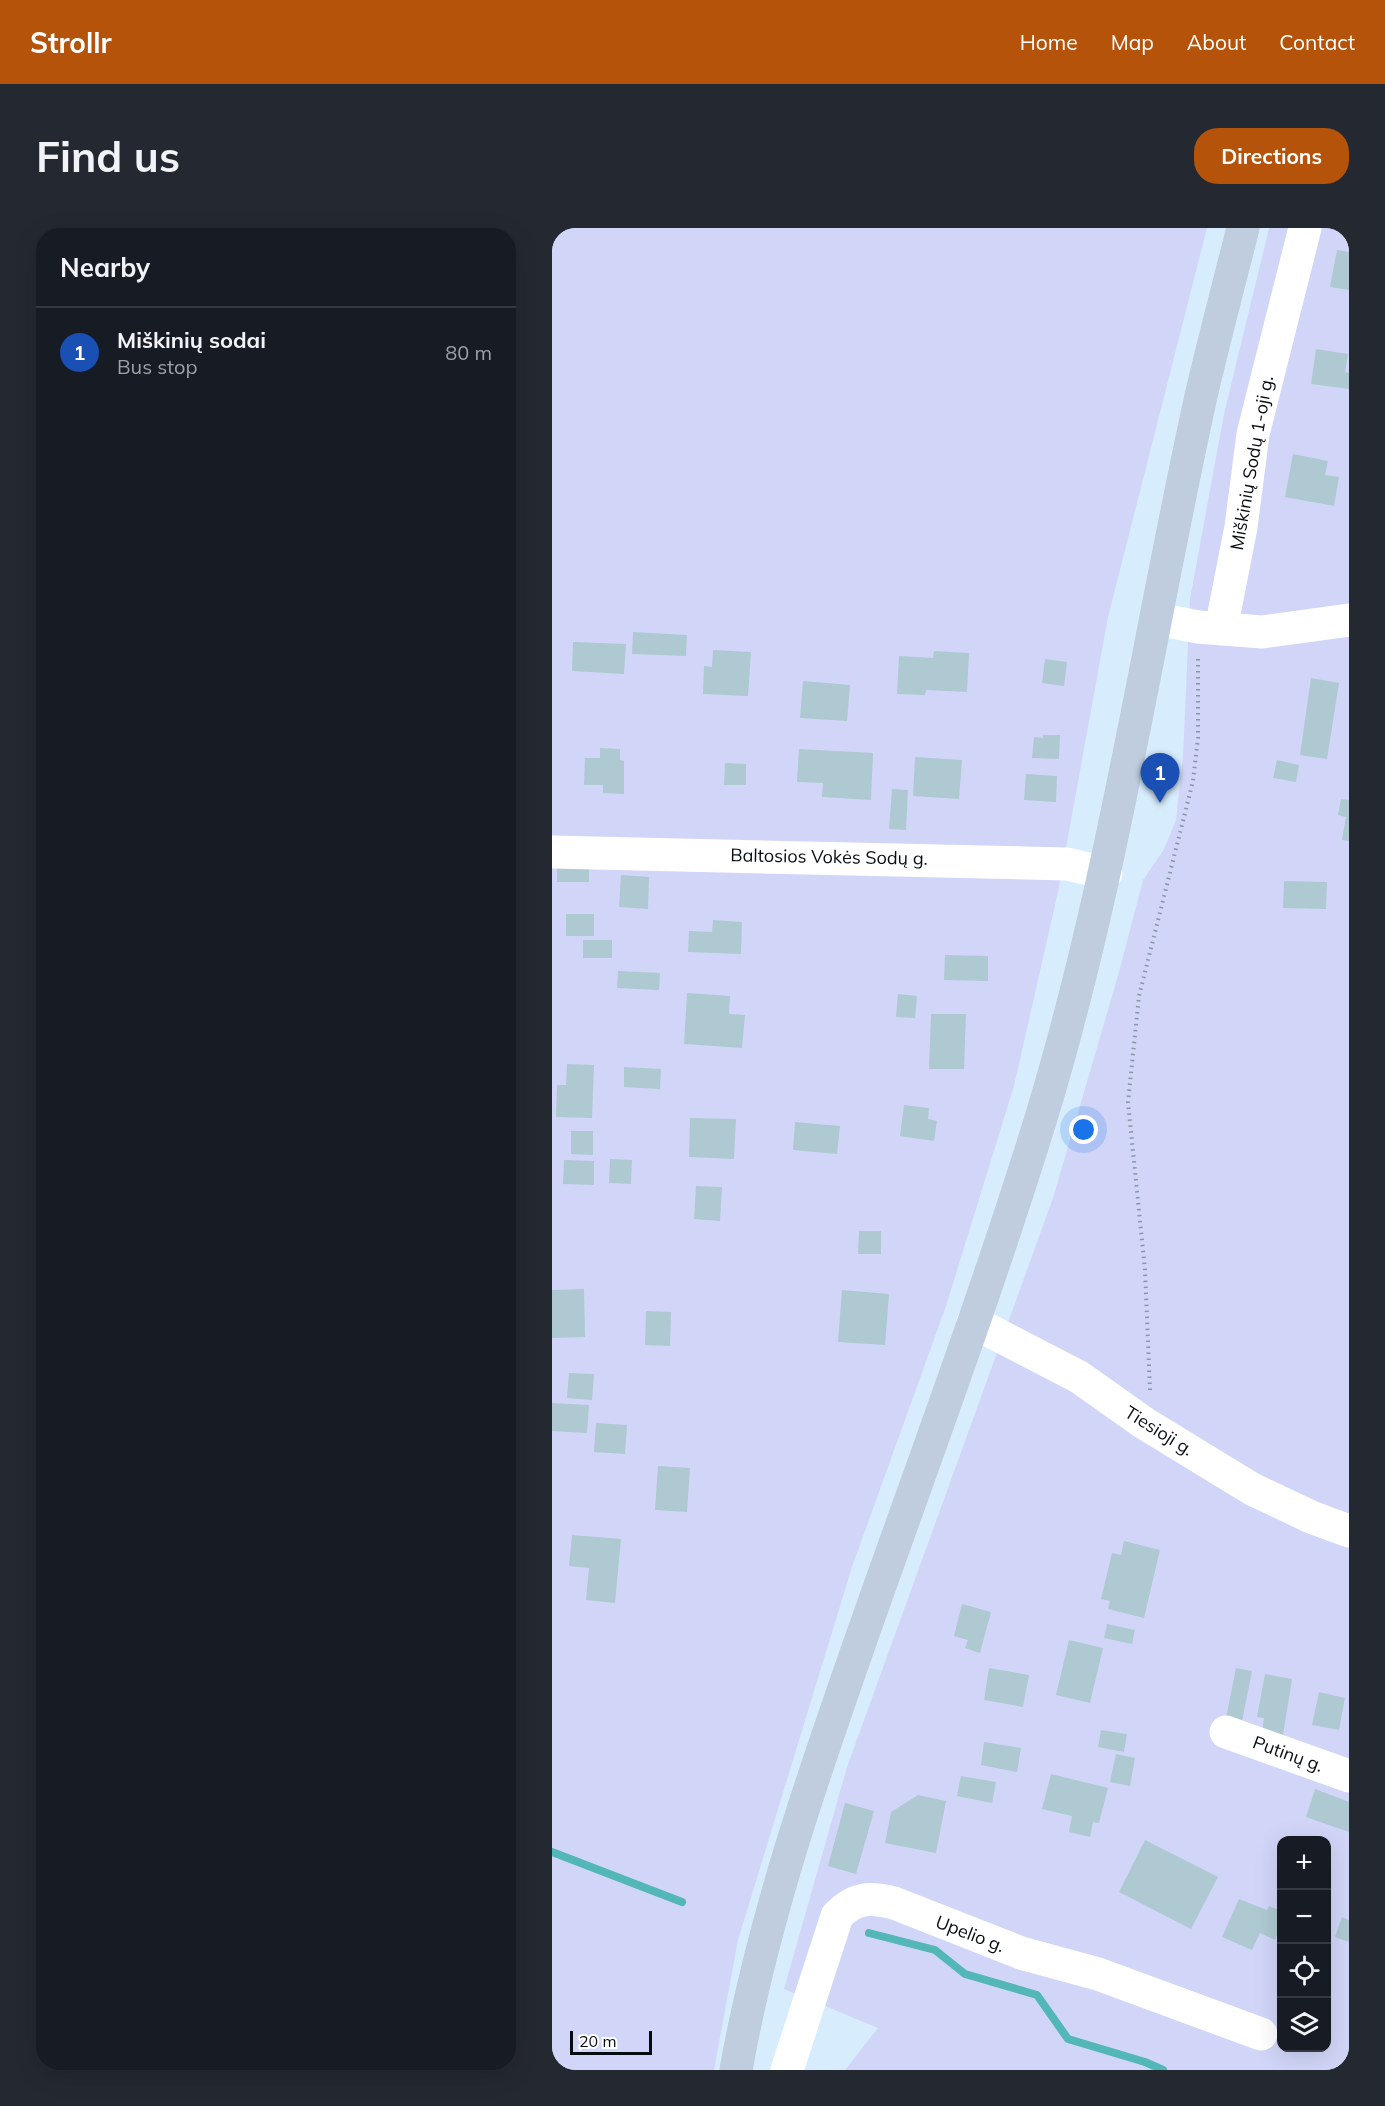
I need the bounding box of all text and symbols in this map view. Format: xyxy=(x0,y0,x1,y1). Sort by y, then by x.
text: Strollr xyxy=(30,25,112,60)
text: Home xyxy=(1020,29,1078,55)
text: Map xyxy=(1111,29,1154,55)
text: About xyxy=(1187,29,1246,55)
text: Contact xyxy=(1279,29,1355,55)
button: Directions xyxy=(1194,128,1349,184)
text: Find us xyxy=(36,130,180,183)
text: Nearby xyxy=(60,251,150,284)
text: Miškinių sodai xyxy=(117,326,266,354)
text: 1 xyxy=(74,340,86,365)
text: 80 m xyxy=(445,340,492,365)
text: Bus stop xyxy=(117,354,197,379)
street label: Miškinių Sodų 1-oji g. xyxy=(1225,374,1278,552)
pin: 1 xyxy=(1140,754,1180,803)
street label: Baltosios Vokės Sodų g. xyxy=(730,843,928,870)
your location xyxy=(1069,1115,1098,1144)
street label: Tiesioji g. xyxy=(1121,1401,1198,1461)
street label: Putinų g. xyxy=(1250,1730,1326,1777)
map controls xyxy=(1277,1836,1331,2052)
button: + xyxy=(1277,1836,1331,1890)
button: − xyxy=(1277,1890,1331,1944)
street label: Upelio g. xyxy=(932,1910,1008,1957)
button: locate xyxy=(1277,1944,1331,1998)
button: layers xyxy=(1277,1998,1331,2052)
scale bar xyxy=(570,2028,652,2056)
text: 20 m xyxy=(579,2031,616,2051)

